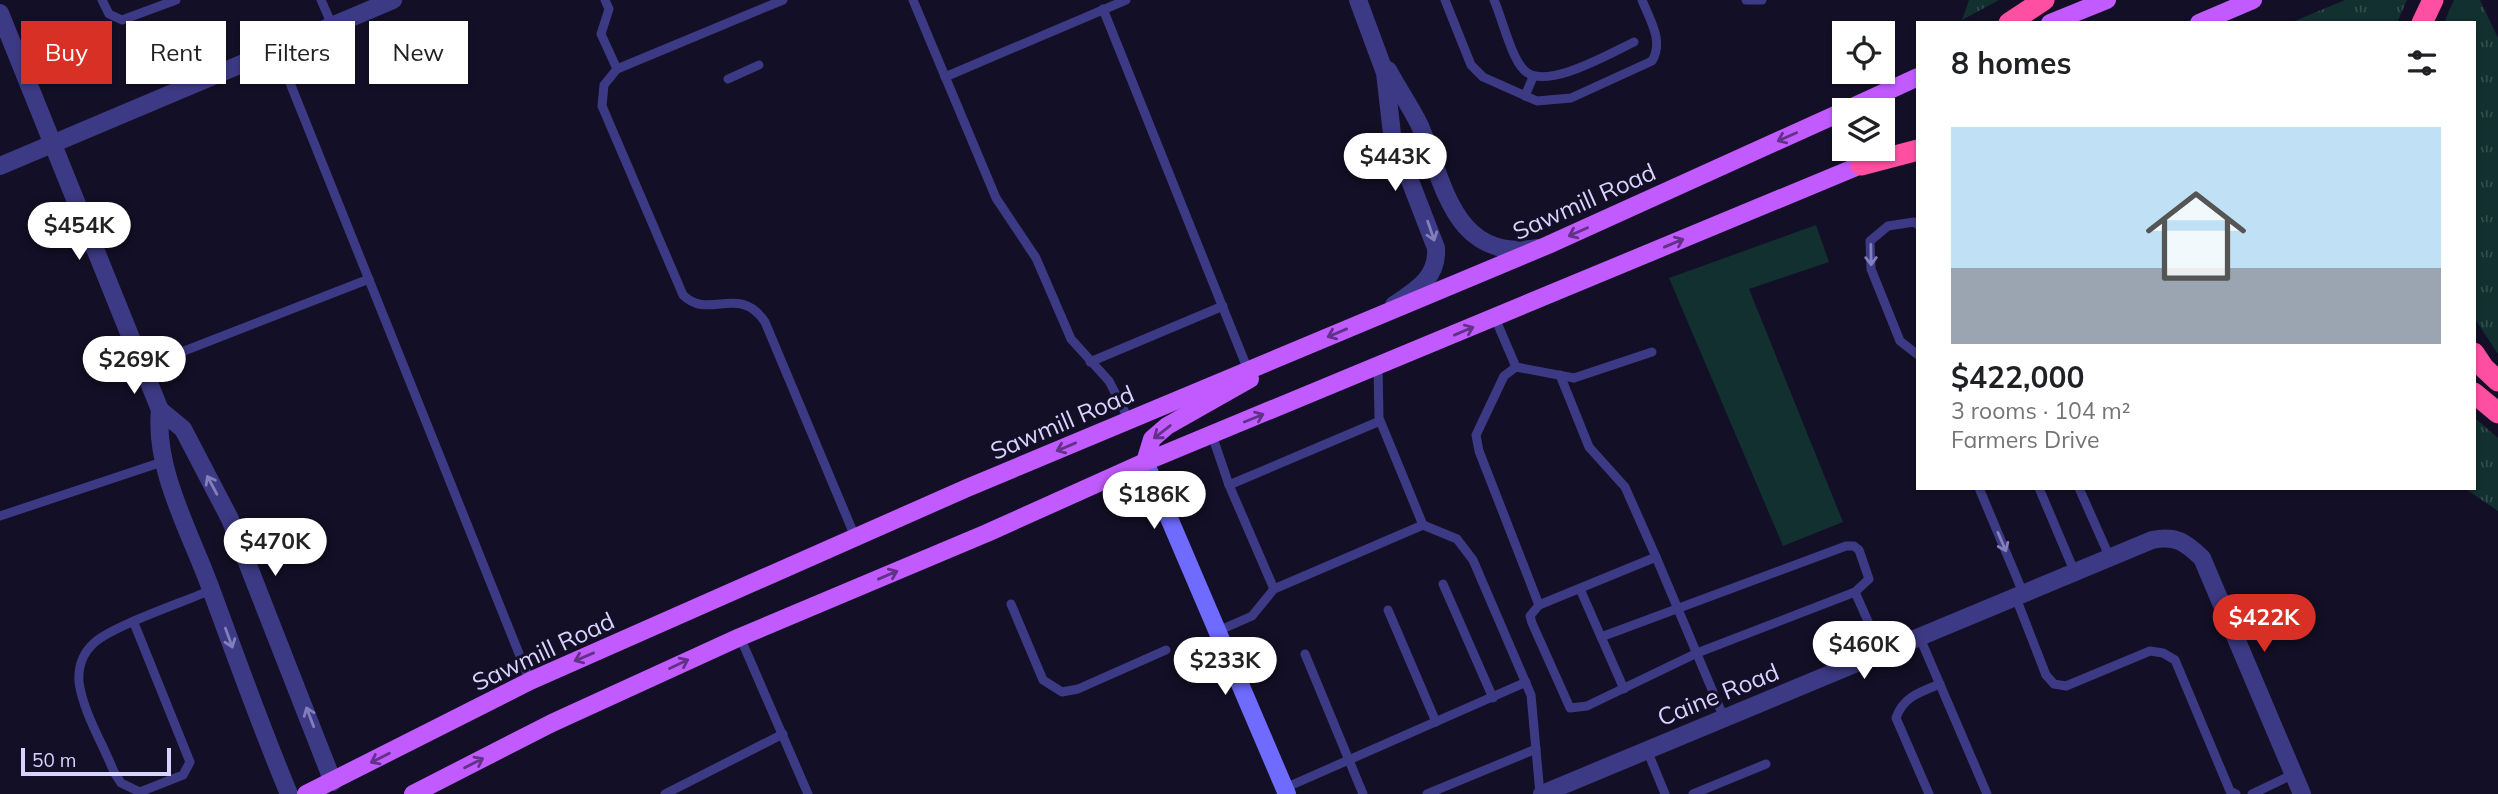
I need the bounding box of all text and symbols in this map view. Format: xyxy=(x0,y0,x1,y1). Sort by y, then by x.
chip: Buy xyxy=(21,21,112,84)
chip: Rent xyxy=(126,21,226,84)
chip: Filters xyxy=(240,21,355,84)
chip: New xyxy=(369,21,468,84)
map controls xyxy=(1832,21,1895,161)
button: locate xyxy=(1832,21,1895,84)
text: 8 homes xyxy=(1951,44,2072,82)
icon: filters xyxy=(2403,44,2441,82)
button: layers xyxy=(1832,98,1895,161)
one-way arrow xyxy=(1777,131,1798,144)
pin: $443K xyxy=(1346,134,1444,193)
text: $443K xyxy=(1360,141,1430,170)
street label: Sawmill Road xyxy=(1508,156,1660,246)
icon: home xyxy=(2133,173,2259,299)
pin: $454K xyxy=(30,202,128,262)
text: $454K xyxy=(44,210,114,239)
one-way arrow xyxy=(1426,220,1438,242)
one-way arrow xyxy=(1568,226,1589,239)
one-way arrow xyxy=(1663,236,1684,249)
one-way arrow xyxy=(1864,243,1877,266)
one-way arrow xyxy=(1453,323,1474,336)
one-way arrow xyxy=(1327,327,1348,340)
pin: $269K xyxy=(85,336,183,396)
text: $269K xyxy=(99,344,169,373)
text: $422,000 xyxy=(1951,358,2084,396)
street label: Sawmill Road xyxy=(986,378,1138,466)
text: 3 rooms · 104 m² xyxy=(1951,396,2131,425)
one-way arrow xyxy=(1242,410,1264,423)
one-way arrow xyxy=(1153,424,1171,439)
text: Farmers Drive xyxy=(1951,425,2100,454)
one-way arrow xyxy=(1055,441,1077,454)
pin: $186K xyxy=(1105,472,1203,531)
one-way arrow xyxy=(205,475,219,496)
text: $186K xyxy=(1119,479,1189,508)
pin: $470K xyxy=(226,518,324,578)
text: $470K xyxy=(240,526,310,555)
one-way arrow xyxy=(1996,530,2009,552)
one-way arrow xyxy=(877,567,898,580)
pin: $422K xyxy=(2215,594,2313,654)
text: $422K xyxy=(2229,602,2299,631)
street label: Sawmill Road xyxy=(467,605,619,697)
pin: $460K xyxy=(1815,622,1913,681)
one-way arrow xyxy=(223,626,236,648)
text: $460K xyxy=(1829,629,1899,658)
pin: $233K xyxy=(1176,638,1274,697)
text: $233K xyxy=(1190,645,1260,674)
one-way arrow xyxy=(574,651,595,664)
street label: Caine Road xyxy=(1653,656,1783,732)
one-way arrow xyxy=(668,657,689,671)
one-way arrow xyxy=(303,707,315,729)
scale bar xyxy=(21,745,172,777)
text: 50 m xyxy=(32,748,76,772)
one-way arrow xyxy=(370,752,391,766)
one-way arrow xyxy=(463,755,484,769)

